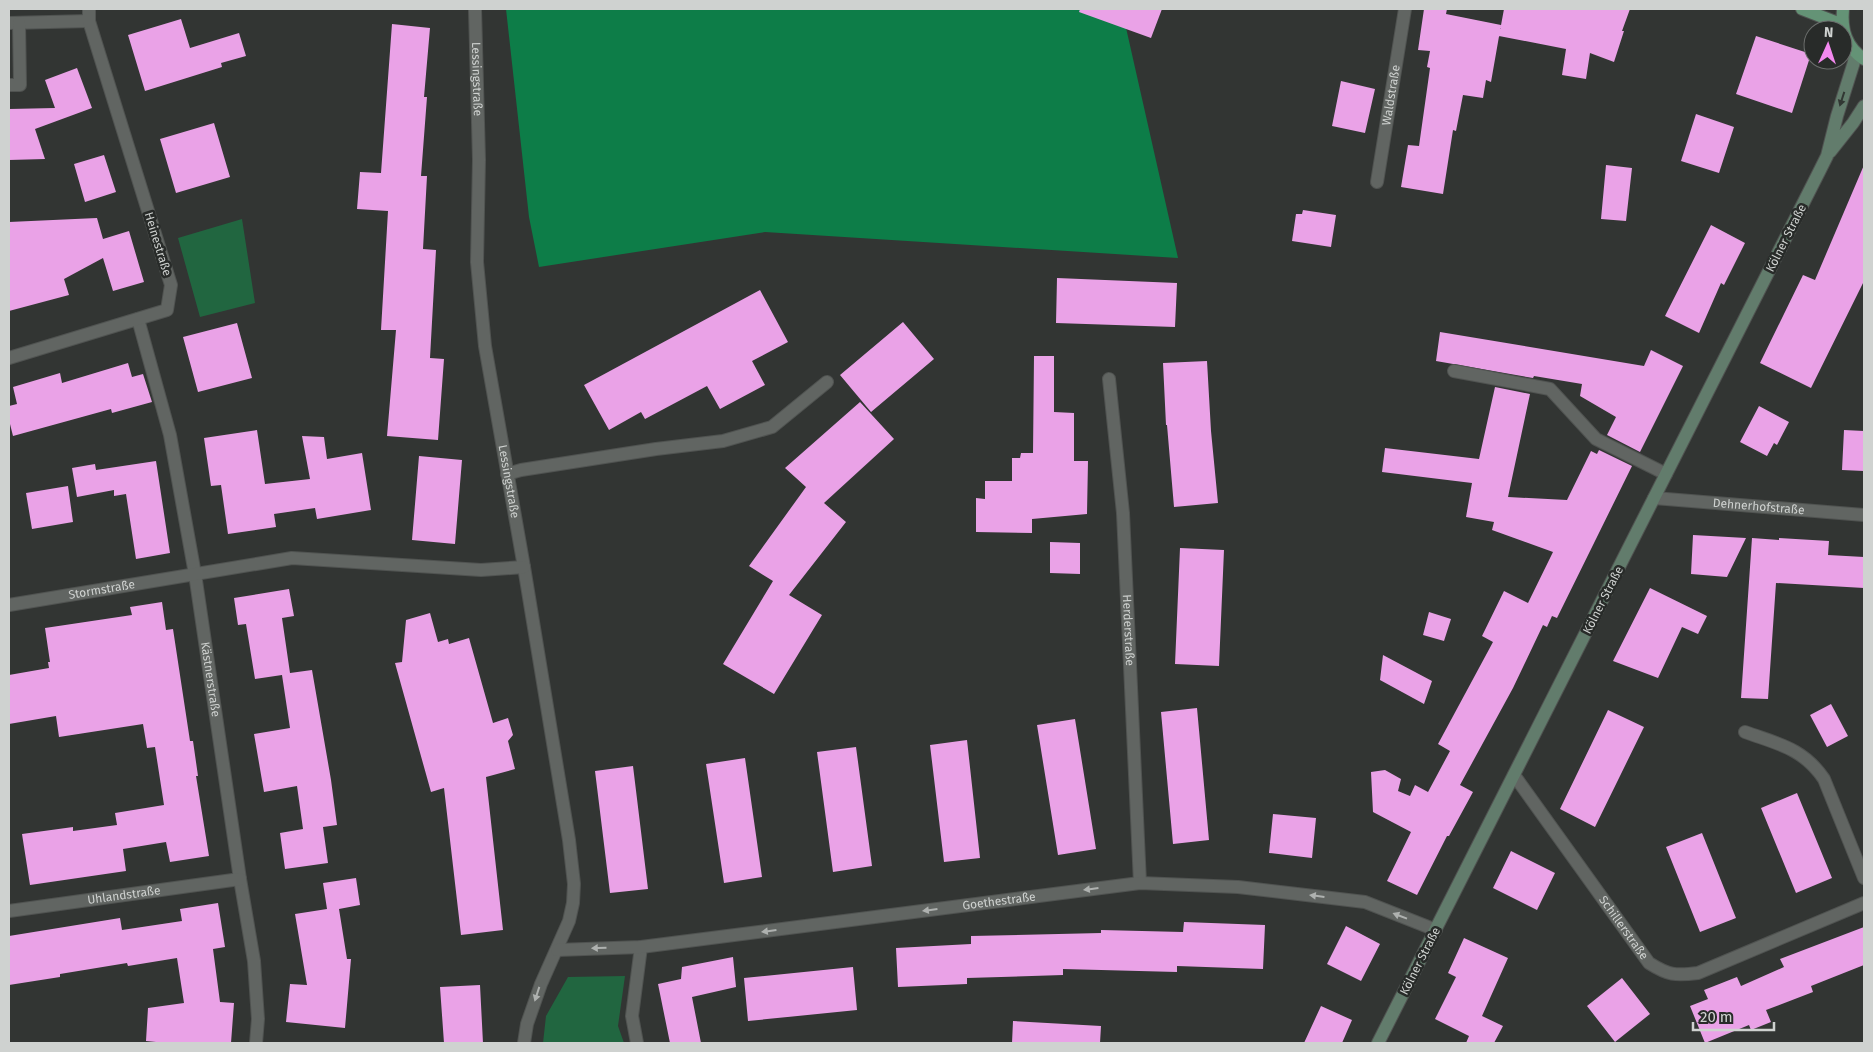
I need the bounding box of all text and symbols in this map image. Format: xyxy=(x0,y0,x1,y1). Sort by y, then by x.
north arrow xyxy=(1803,20,1853,70)
text: N xyxy=(1824,24,1834,41)
street label: Lessingstraße xyxy=(469,42,485,116)
street label: Waldstraße xyxy=(1379,64,1403,126)
one-way arrow xyxy=(1838,92,1846,107)
street label: Kölner Straße xyxy=(1763,202,1809,274)
street label: Heinestraße xyxy=(142,210,174,278)
street label: Lessingstraße xyxy=(496,444,522,519)
street label: Dehnerhofstraße xyxy=(1712,496,1805,517)
street label: Kölner Straße xyxy=(1580,564,1626,636)
street label: Stormstraße xyxy=(68,577,136,602)
street label: Herderstraße xyxy=(1120,594,1137,666)
street label: Kästnerstraße xyxy=(198,641,223,718)
street label: Uhlandstraße xyxy=(86,883,161,907)
one-way arrow xyxy=(1083,885,1099,893)
street label: Goethestraße xyxy=(962,889,1036,913)
one-way arrow xyxy=(1308,892,1324,900)
street label: Schillerstraße xyxy=(1596,893,1651,962)
one-way arrow xyxy=(922,906,938,914)
one-way arrow xyxy=(1393,912,1408,919)
street label: Kölner Straße xyxy=(1397,925,1443,997)
one-way arrow xyxy=(761,927,777,935)
one-way arrow xyxy=(591,945,607,953)
one-way arrow xyxy=(533,987,541,1002)
scale bar xyxy=(1693,1000,1774,1032)
text: 20 m xyxy=(1700,1008,1733,1026)

